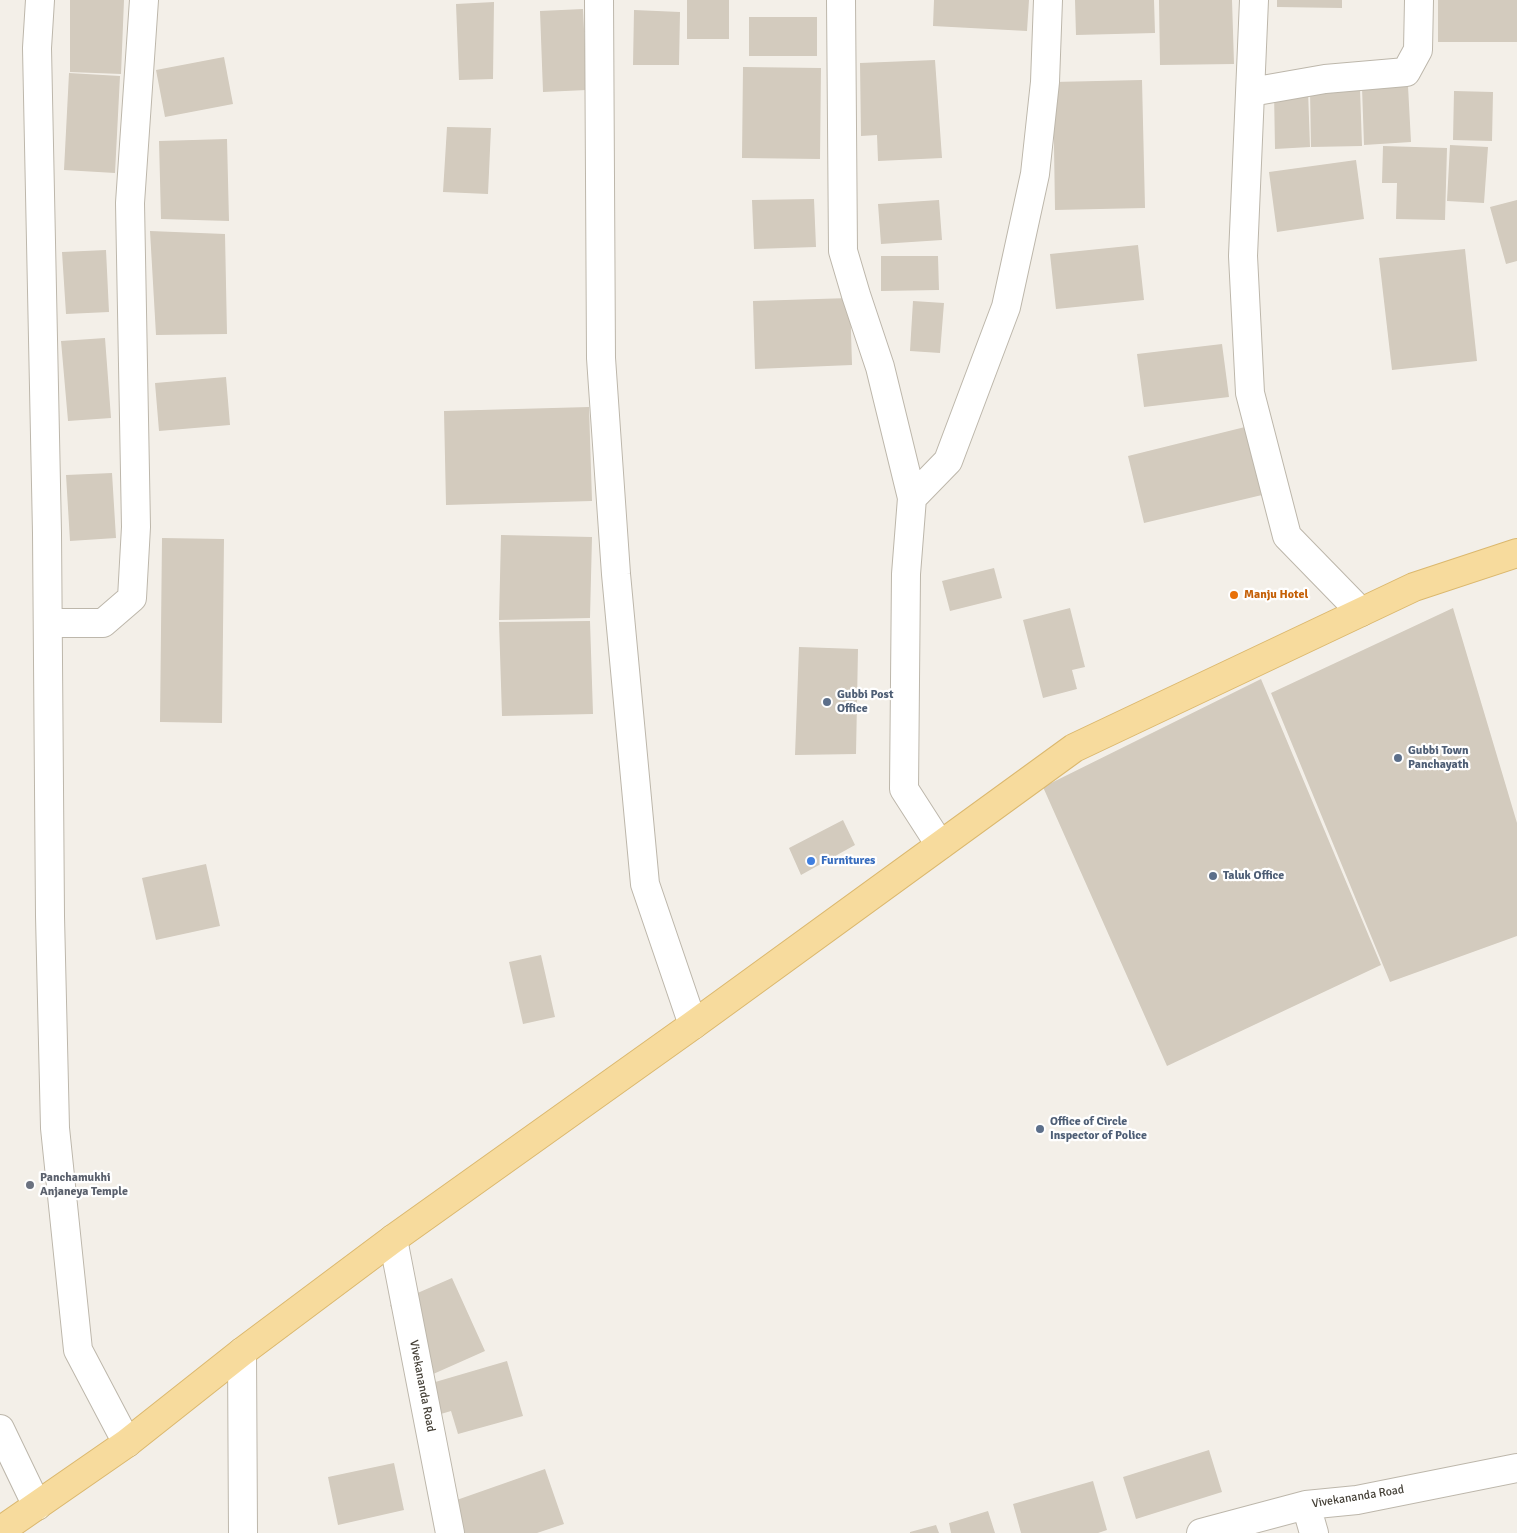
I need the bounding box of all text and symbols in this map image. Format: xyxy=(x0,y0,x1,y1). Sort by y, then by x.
place label: Manju Hotel xyxy=(1244,588,1308,602)
marker: Manju Hotel xyxy=(1228,589,1240,601)
place label: Gubbi Post Office xyxy=(837,688,893,716)
marker: Gubbi Post Office xyxy=(821,696,833,708)
place label: Gubbi Town Panchayath xyxy=(1408,744,1469,772)
marker: Gubbi Town Panchayath xyxy=(1392,752,1404,764)
place label: Furnitures xyxy=(821,854,875,868)
marker: Furnitures xyxy=(805,855,817,867)
place label: Taluk Office xyxy=(1223,869,1284,883)
marker: Taluk Office xyxy=(1207,870,1219,882)
place label: Office of Circle Inspector of Police xyxy=(1050,1115,1147,1143)
marker: Office of Circle Inspector of Police xyxy=(1034,1123,1046,1135)
place label: Panchamukhi Anjaneya Temple xyxy=(40,1171,128,1199)
marker: Panchamukhi Anjaneya Temple xyxy=(24,1179,36,1191)
street label: Vivekananda Road xyxy=(406,1339,438,1433)
street label: Vivekananda Road xyxy=(1311,1483,1405,1511)

